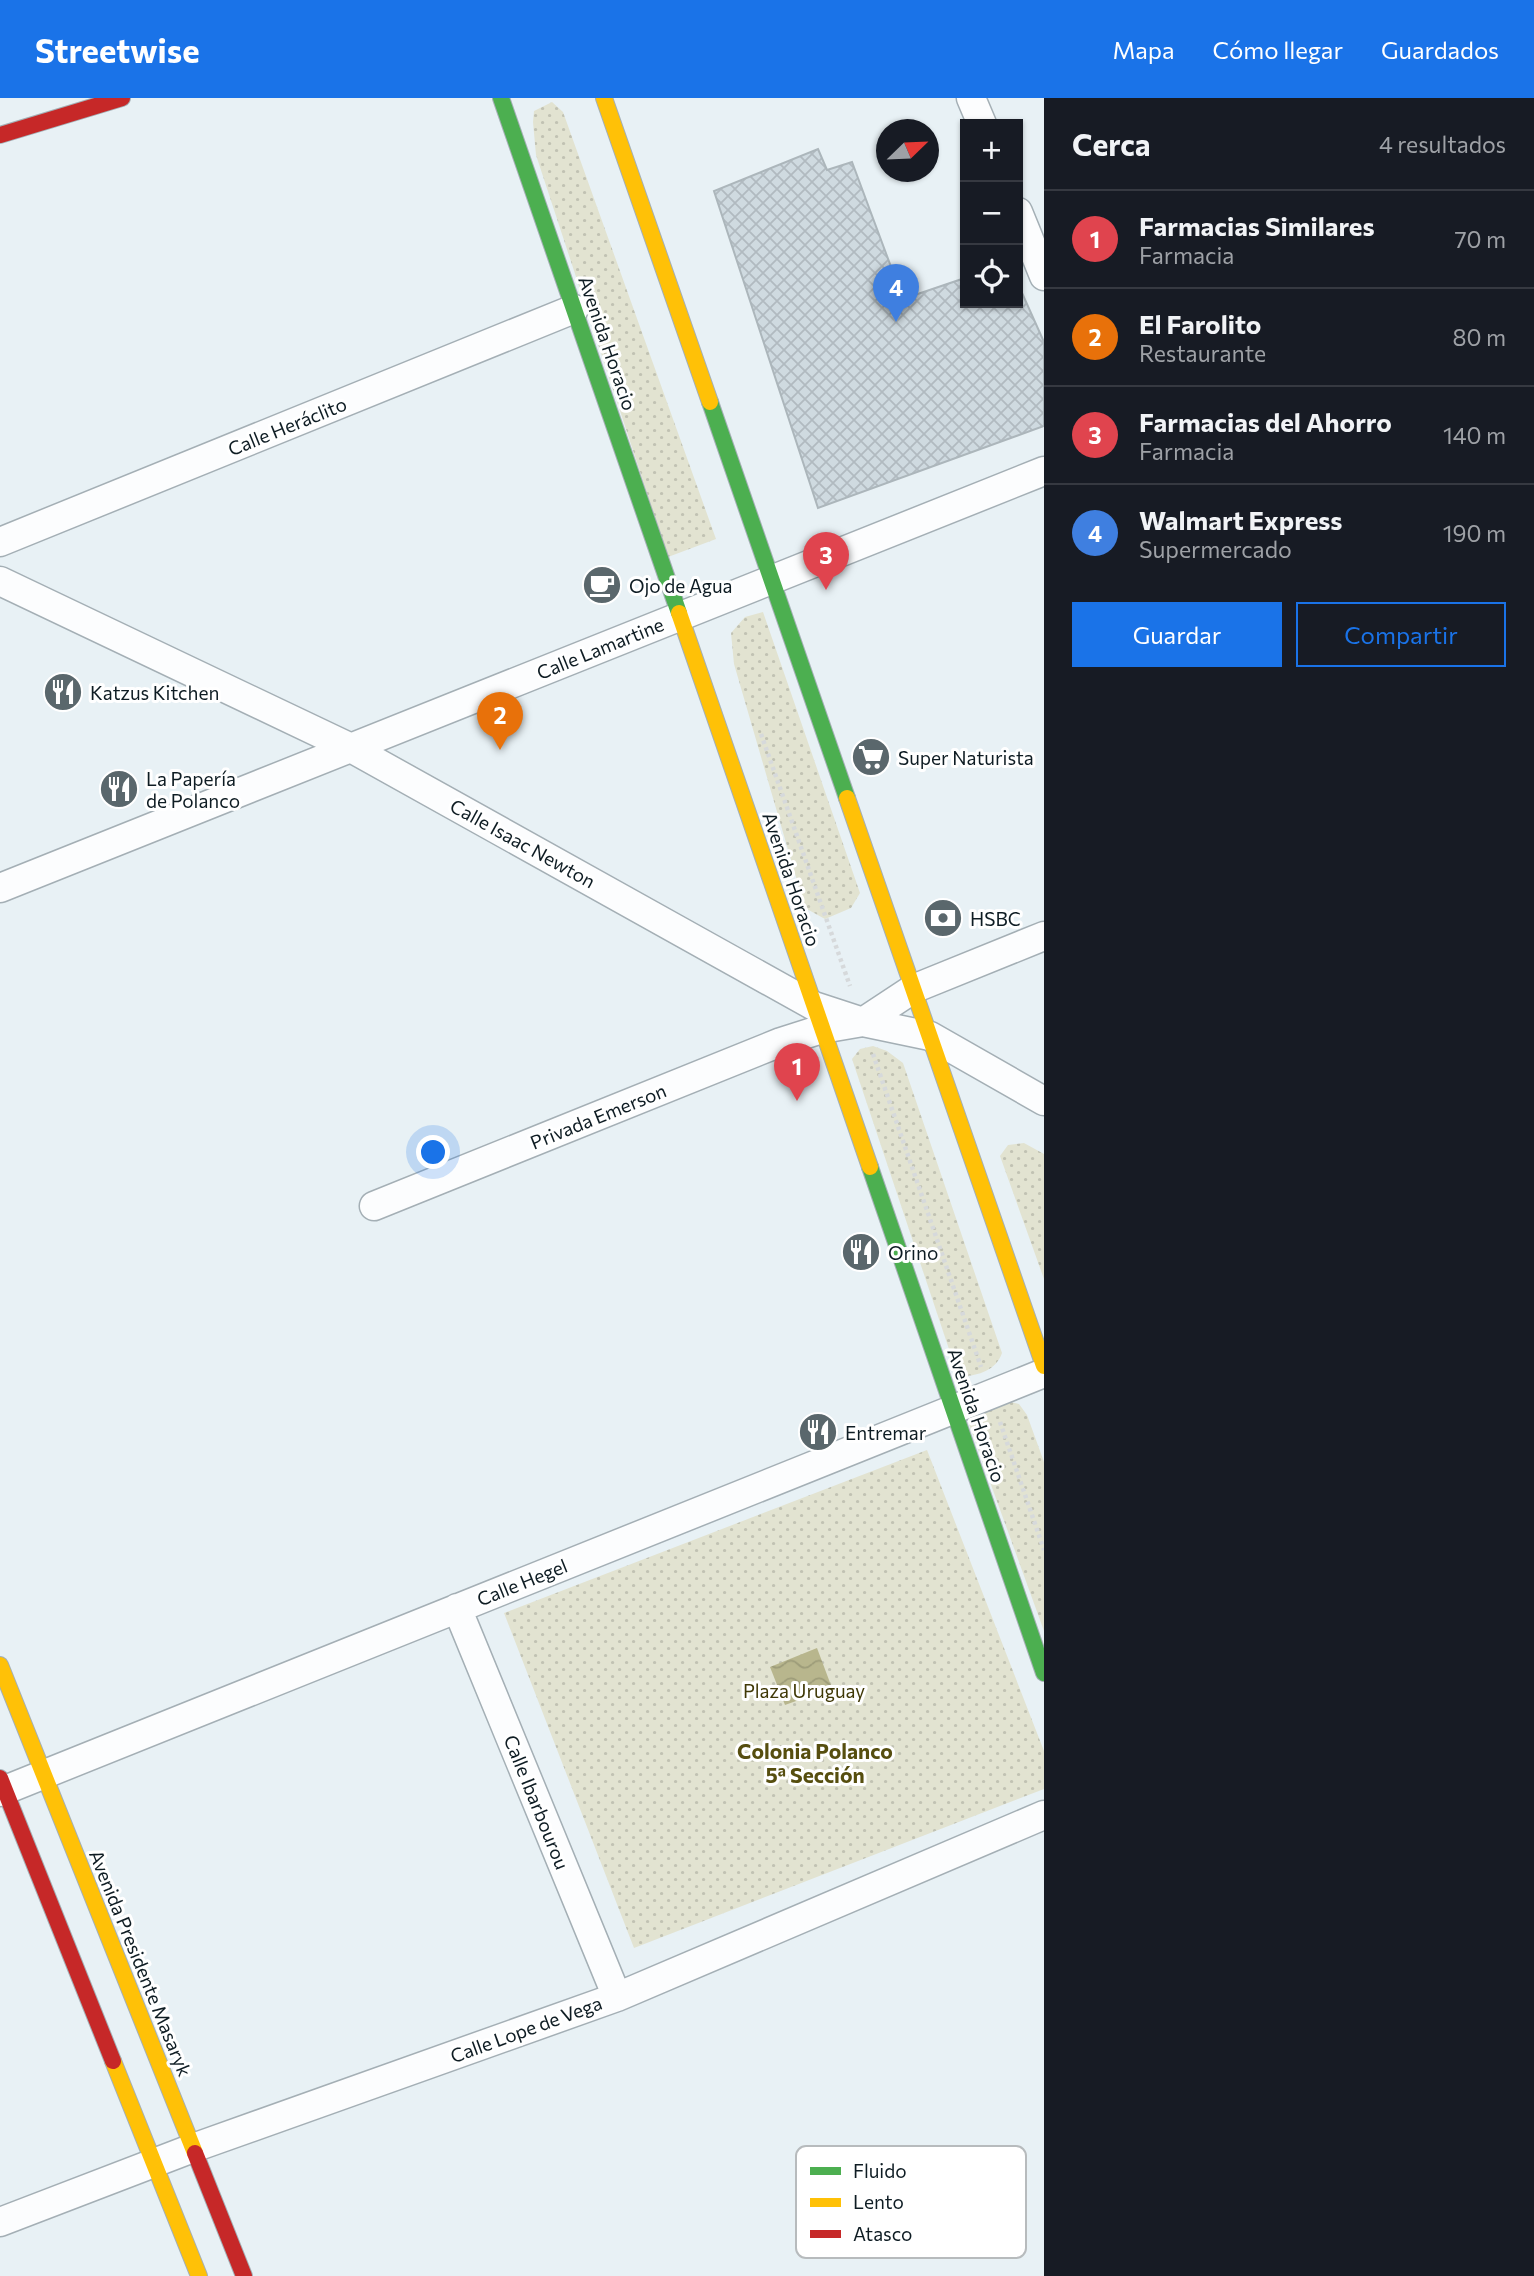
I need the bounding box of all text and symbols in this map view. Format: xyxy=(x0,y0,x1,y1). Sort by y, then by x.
text: Streetwise xyxy=(35,29,200,70)
text: Mapa xyxy=(1112,35,1175,64)
text: Cómo llegar xyxy=(1213,35,1343,64)
text: Guardados xyxy=(1381,35,1499,64)
north arrow xyxy=(876,119,939,182)
map controls xyxy=(960,119,1023,308)
button: + xyxy=(960,119,1023,182)
text: Cerca xyxy=(1072,125,1151,162)
text: 4 resultados xyxy=(1379,130,1506,158)
button: − xyxy=(960,182,1023,245)
text: Farmacias Similares xyxy=(1139,210,1375,241)
text: 1 xyxy=(1090,225,1100,253)
text: 70 m xyxy=(1454,225,1506,253)
text: Farmacia xyxy=(1139,241,1234,269)
button: locate xyxy=(960,245,1023,308)
pin: 4 xyxy=(873,264,919,322)
street label: Avenida Horacio xyxy=(574,273,642,413)
text: El Farolito xyxy=(1139,308,1261,339)
text: 2 xyxy=(1088,323,1102,351)
text: 80 m xyxy=(1453,323,1506,351)
text: Restaurante xyxy=(1139,339,1266,367)
street label: Calle Heráclito xyxy=(224,392,350,460)
text: Farmacias del Ahorro xyxy=(1139,406,1392,437)
text: 3 xyxy=(1088,421,1102,449)
text: 140 m xyxy=(1443,421,1506,449)
text: Farmacia xyxy=(1139,437,1234,465)
text: Walmart Express xyxy=(1139,504,1342,535)
text: 4 xyxy=(1088,519,1102,547)
text: 190 m xyxy=(1443,519,1506,547)
pin: 3 xyxy=(803,532,849,590)
text: Supermercado xyxy=(1139,535,1292,563)
cafe icon: Ojo de Agua xyxy=(581,564,623,606)
place label: Ojo de Agua xyxy=(629,574,733,597)
button: Guardar xyxy=(1072,602,1282,667)
button: Compartir xyxy=(1296,602,1506,667)
street label: Calle Lamartine xyxy=(533,612,667,684)
restaurant icon: Katzus Kitchen xyxy=(42,671,84,713)
place label: Katzus Kitchen xyxy=(90,681,219,704)
pin: 2 xyxy=(477,692,523,750)
supermarket icon: Super Naturista xyxy=(850,736,892,778)
place label: Super Naturista xyxy=(898,746,1034,769)
place label: La Papería de Polanco xyxy=(146,767,240,812)
restaurant icon: La Papería de Polanco xyxy=(98,768,140,810)
street label: Calle Isaac Newton xyxy=(446,794,600,892)
street label: Avenida Horacio xyxy=(758,809,826,949)
bank icon: HSBC xyxy=(922,897,964,939)
place label: HSBC xyxy=(970,907,1021,930)
pin: 1 xyxy=(774,1043,820,1101)
street label: Privada Emerson xyxy=(527,1078,669,1154)
your location xyxy=(416,1135,450,1169)
restaurant icon: Orino xyxy=(840,1231,882,1273)
place label: Orino xyxy=(888,1241,938,1264)
street label: Avenida Horacio xyxy=(943,1345,1011,1485)
restaurant icon: Entremar xyxy=(797,1411,839,1453)
place label: Entremar xyxy=(845,1421,927,1444)
street label: Calle Hegel xyxy=(473,1553,571,1611)
park label: Plaza Uruguay xyxy=(743,1679,865,1702)
street label: Calle Ibarbourou xyxy=(500,1731,574,1873)
district label: Colonia Polanco 5ª Sección xyxy=(737,1738,893,1787)
street label: Avenida Presidente Masaryk xyxy=(85,1846,197,2080)
street label: Calle Lope de Vega xyxy=(447,1991,605,2067)
legend xyxy=(796,2146,1026,2258)
text: Fluido xyxy=(853,2159,907,2182)
text: Lento xyxy=(853,2190,904,2213)
text: Atasco xyxy=(853,2222,912,2245)

